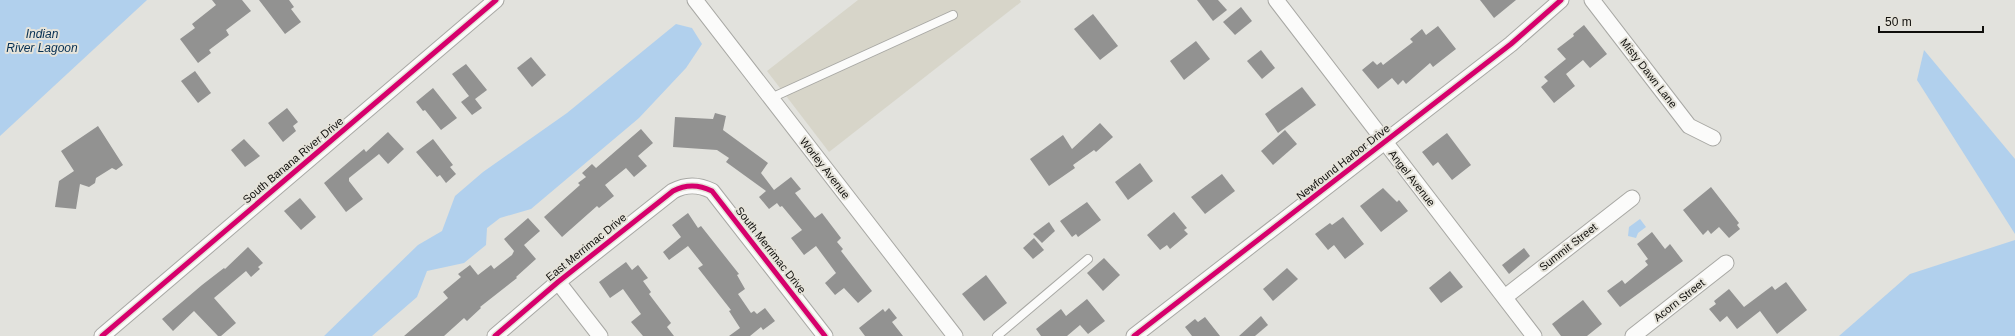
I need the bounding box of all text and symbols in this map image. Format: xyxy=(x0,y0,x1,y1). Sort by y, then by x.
scale bar xyxy=(1879,8,1983,34)
text: 50 m xyxy=(1885,15,1912,29)
water label: Indian River Lagoon xyxy=(6,27,78,55)
street label: Misty Dawn Lane xyxy=(1618,36,1680,110)
street label: South Banana River Drive xyxy=(240,115,346,205)
street label: Newfound Harbor Drive xyxy=(1294,122,1392,202)
street label: Worley Avenue xyxy=(798,135,852,201)
street label: Angel Avenue xyxy=(1386,148,1438,208)
street label: South Merrimac Drive xyxy=(734,204,808,296)
street label: East Merrimac Drive xyxy=(544,211,628,283)
street label: Summit Street xyxy=(1537,221,1599,273)
street label: Acorn Street xyxy=(1651,276,1707,324)

